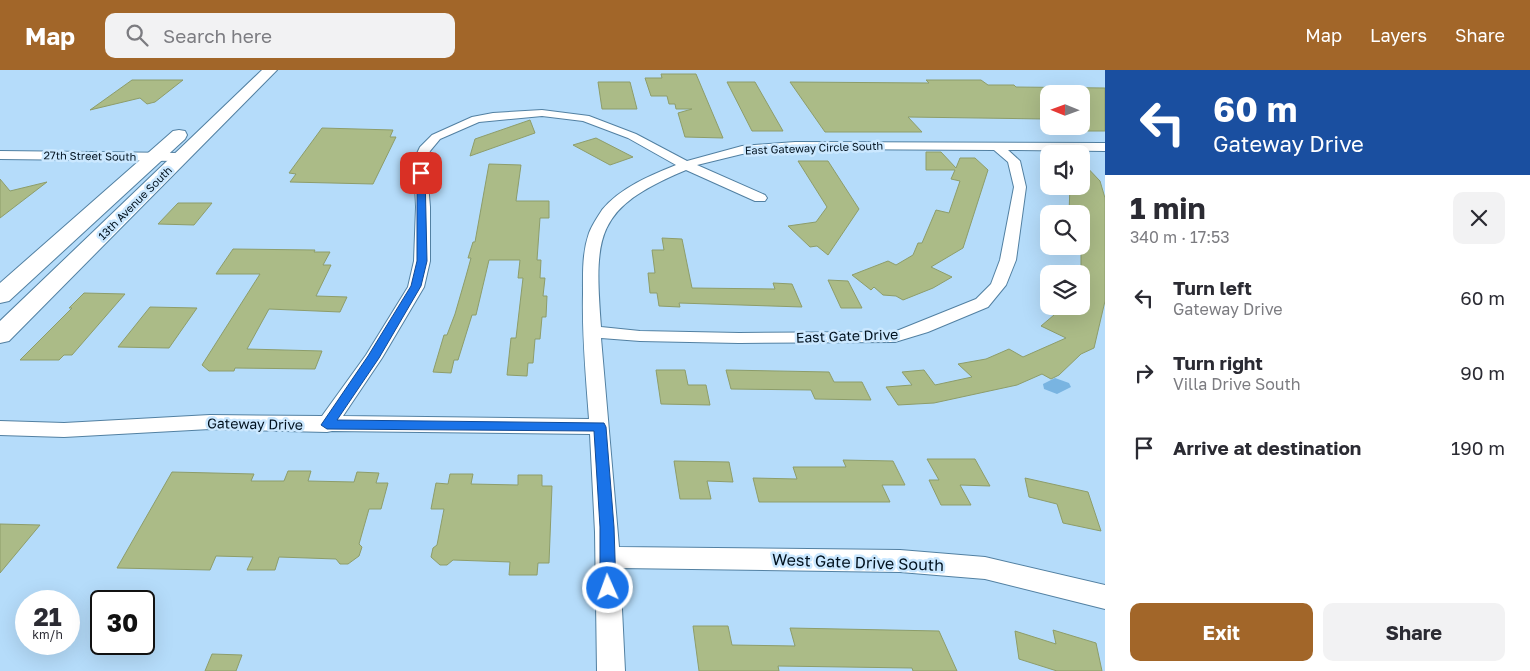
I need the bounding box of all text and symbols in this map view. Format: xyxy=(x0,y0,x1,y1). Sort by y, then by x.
search box xyxy=(105,13,455,58)
text: Map xyxy=(25,21,75,50)
icon: search xyxy=(123,21,151,49)
text: Search here xyxy=(163,24,272,47)
text: Map xyxy=(1305,24,1342,46)
text: Layers xyxy=(1370,24,1427,46)
text: Share xyxy=(1455,24,1505,46)
north arrow xyxy=(1040,85,1090,135)
map controls xyxy=(1040,85,1090,315)
text: 60 m xyxy=(1213,88,1297,130)
icon: left xyxy=(1130,90,1195,155)
text: Gateway Drive xyxy=(1213,130,1364,157)
street label: East Gateway Circle South xyxy=(745,139,883,156)
button: sound xyxy=(1040,145,1090,195)
street label: 27th Street South xyxy=(43,148,137,163)
pin xyxy=(400,152,442,194)
icon: arrive xyxy=(407,159,435,187)
street label: 13th Avenue South xyxy=(95,163,174,242)
text: 1 min xyxy=(1130,190,1206,226)
button: close xyxy=(1453,192,1505,244)
button: search xyxy=(1040,205,1090,255)
text: 340 m · 17:53 xyxy=(1130,227,1230,247)
button: layers xyxy=(1040,265,1090,315)
text: Turn left xyxy=(1173,276,1252,299)
icon: left xyxy=(1130,284,1158,312)
text: 60 m xyxy=(1460,286,1505,309)
text: Gateway Drive xyxy=(1173,299,1283,319)
street label: East Gate Drive xyxy=(796,325,898,346)
text: Turn right xyxy=(1173,351,1263,374)
icon: right xyxy=(1130,359,1158,387)
text: 90 m xyxy=(1460,361,1505,384)
text: Villa Drive South xyxy=(1173,374,1301,394)
street label: Gateway Drive xyxy=(207,414,303,433)
icon: arrive xyxy=(1130,434,1158,462)
text: Arrive at destination xyxy=(1173,436,1361,459)
text: 190 m xyxy=(1451,436,1505,459)
street label: West Gate Drive South xyxy=(772,549,944,575)
position arrow xyxy=(581,561,633,613)
speed limit sign: 30 xyxy=(90,590,155,655)
text: 21 xyxy=(33,601,62,632)
button: Exit xyxy=(1130,603,1313,661)
button: Share xyxy=(1323,603,1505,661)
text: km/h xyxy=(32,627,63,642)

